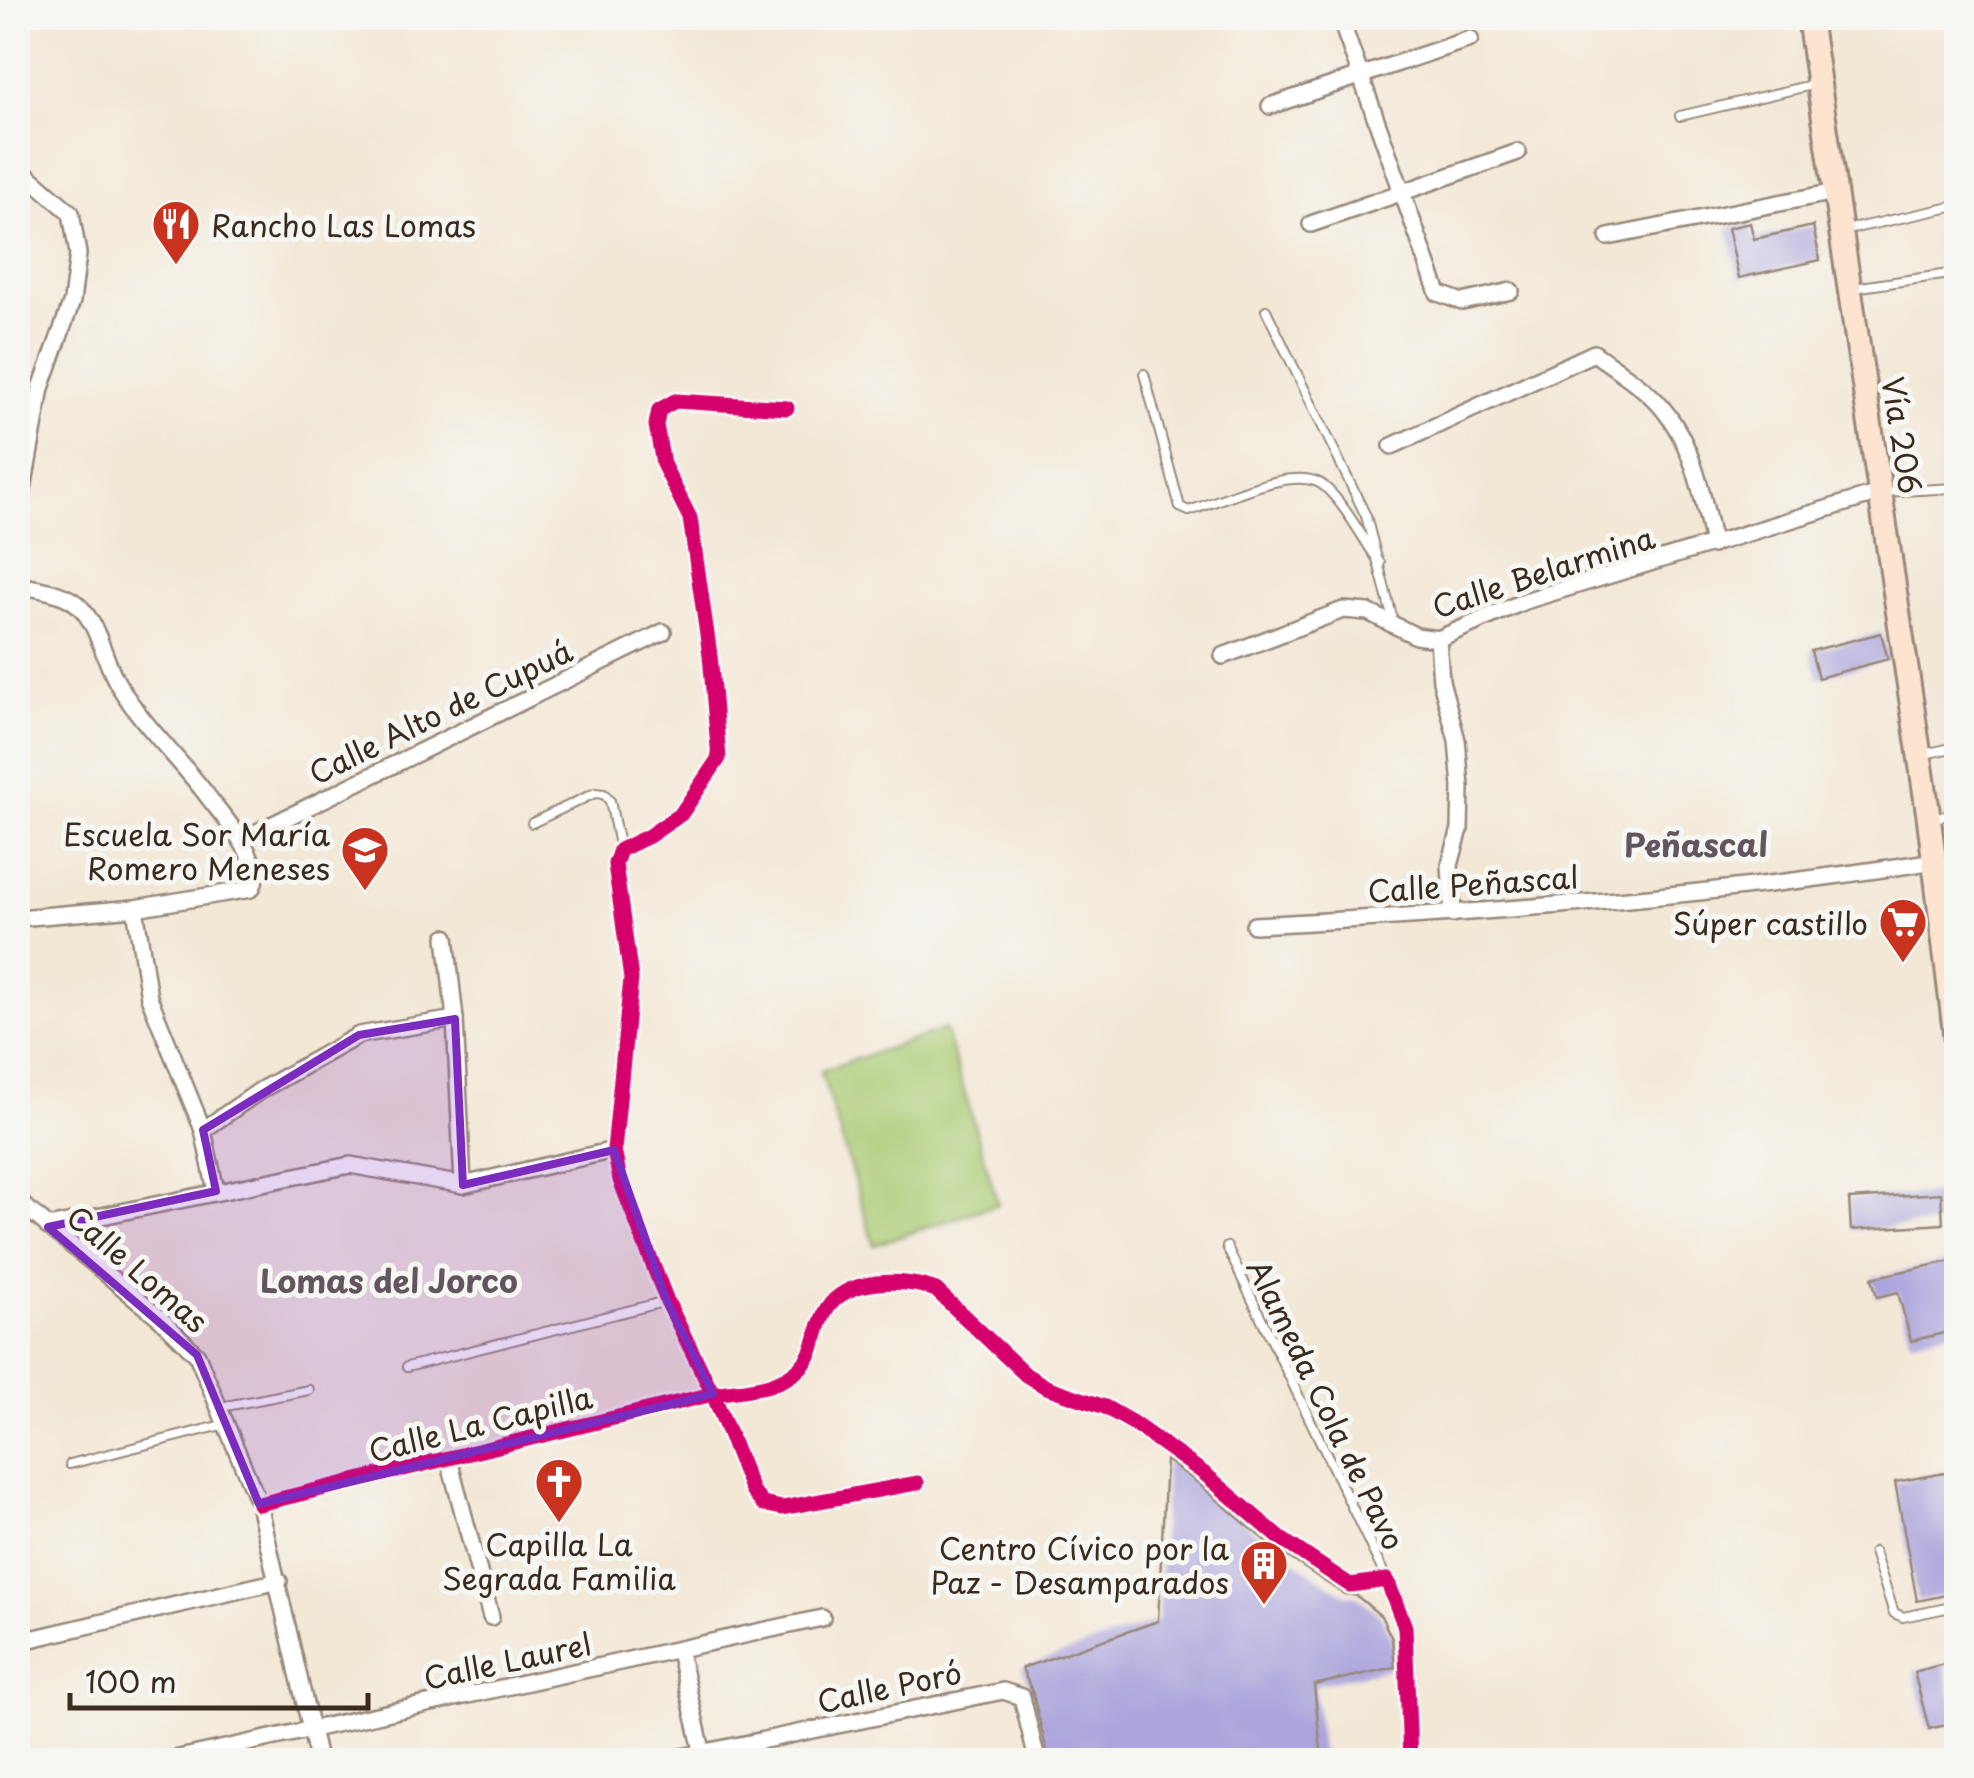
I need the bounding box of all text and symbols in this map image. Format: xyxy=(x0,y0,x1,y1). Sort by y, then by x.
restaurant icon: Rancho Las Lomas xyxy=(150,198,202,266)
place label: Rancho Las Lomas xyxy=(211,202,476,247)
street label: Vía 206 xyxy=(1872,373,1934,497)
street label: Calle Belarmina xyxy=(1426,514,1660,628)
street label: Calle Alto de Cupuá xyxy=(301,628,579,794)
place label: Escuela Sor María Romero Meneses xyxy=(63,811,331,890)
district label: Peñascal xyxy=(1624,820,1768,868)
school or university icon: Escuela Sor María Romero Meneses xyxy=(339,824,391,892)
street label: Calle Peñascal xyxy=(1366,853,1580,913)
supermarket icon: Súper castillo xyxy=(1877,896,1929,964)
place label: Súper castillo xyxy=(1673,900,1868,945)
street label: Calle Lomas xyxy=(57,1194,219,1342)
street label: Alameda Cola de Pavo xyxy=(1237,1251,1417,1557)
district label: Lomas del Jorco xyxy=(260,1256,518,1304)
street label: Calle La Capilla xyxy=(364,1373,597,1473)
church icon: Capilla La Segrada Familia xyxy=(533,1456,585,1524)
place label: Capilla La Segrada Familia xyxy=(442,1521,677,1600)
place label: Centro Cívico por la Paz - Desamparados xyxy=(930,1525,1230,1604)
building icon: Centro Cívico por la Paz - Desamparados xyxy=(1238,1538,1290,1606)
street label: Calle Laurel xyxy=(419,1620,595,1700)
scale bar xyxy=(70,1648,368,1710)
street label: Calle Poró xyxy=(813,1649,965,1723)
text: 100 m xyxy=(85,1658,177,1703)

